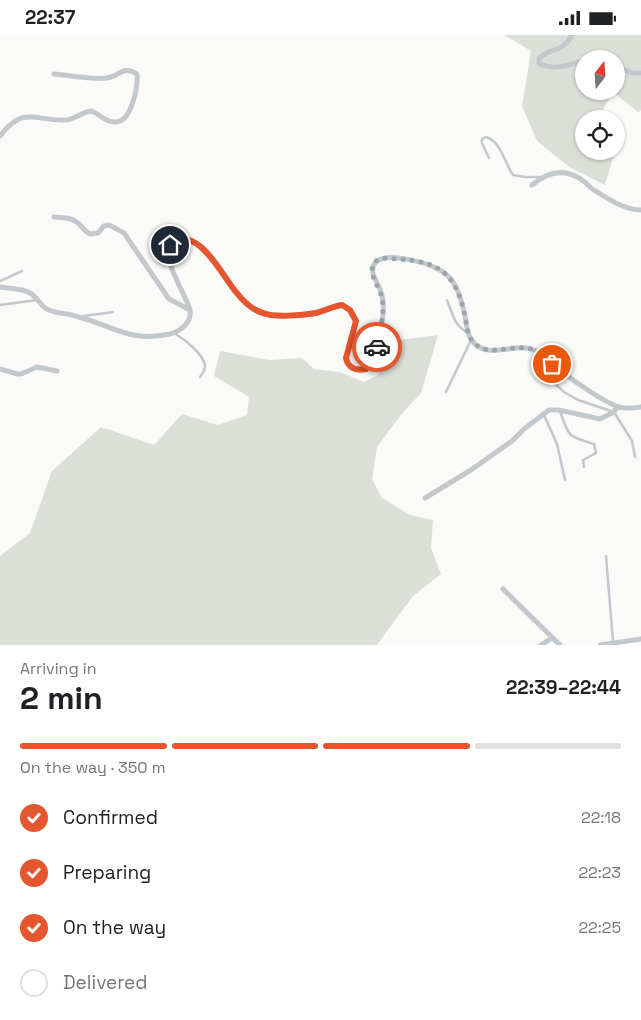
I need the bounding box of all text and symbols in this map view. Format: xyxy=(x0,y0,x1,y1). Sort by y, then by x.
text: 22:37 xyxy=(25,5,75,30)
north arrow xyxy=(575,50,625,100)
map controls xyxy=(575,50,625,160)
button: locate xyxy=(575,110,625,160)
pin xyxy=(149,224,191,266)
icon: home xyxy=(156,231,184,259)
courier xyxy=(352,322,402,372)
icon: car xyxy=(363,333,391,361)
pin xyxy=(531,343,573,385)
icon: bag xyxy=(538,350,566,378)
text: Arriving in xyxy=(20,658,97,679)
text: 22:39–22:44 xyxy=(506,675,621,700)
text: 2 min xyxy=(20,678,103,718)
text: On the way · 350 m xyxy=(20,757,165,778)
icon: check xyxy=(20,804,48,832)
text: Confirmed xyxy=(63,805,158,830)
text: 22:18 xyxy=(581,807,621,828)
icon: check xyxy=(20,859,48,887)
text: Preparing xyxy=(63,860,151,885)
text: 22:23 xyxy=(578,862,621,883)
icon: check xyxy=(20,914,48,942)
text: On the way xyxy=(63,915,166,940)
text: 22:25 xyxy=(578,917,621,938)
text: Delivered xyxy=(63,970,148,995)

